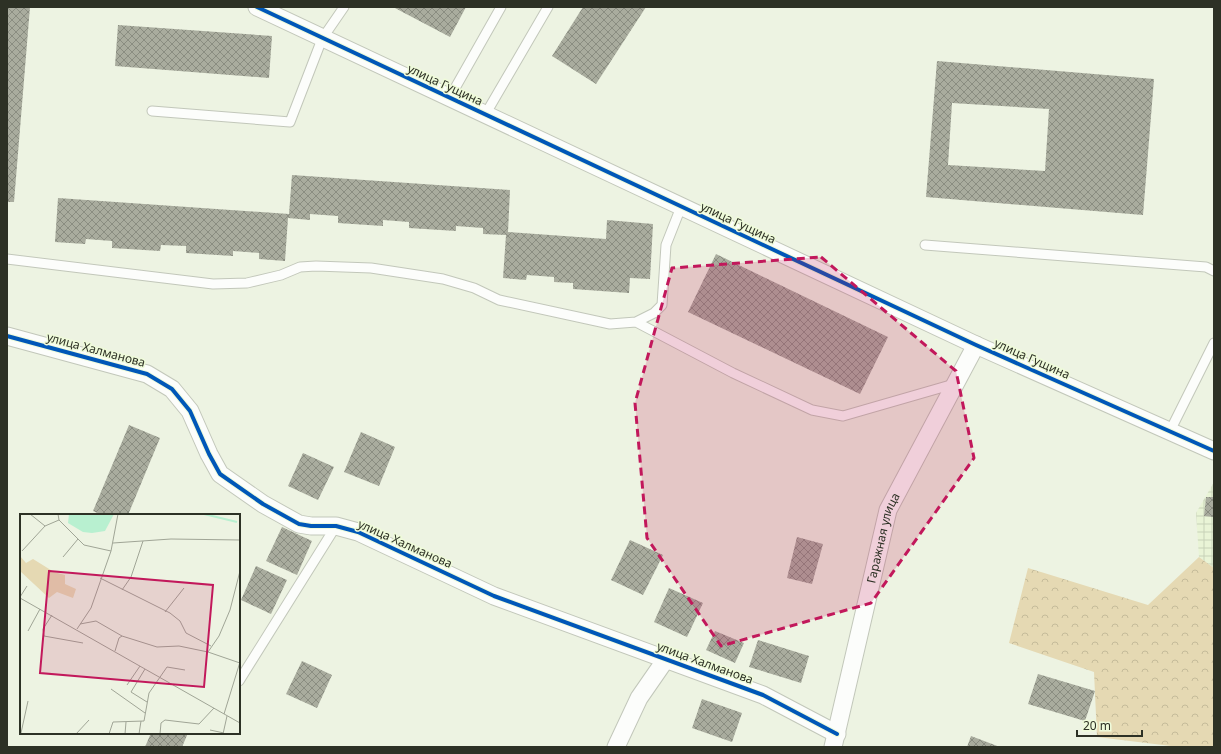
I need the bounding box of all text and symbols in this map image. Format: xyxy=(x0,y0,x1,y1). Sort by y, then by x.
street label: улица Гущина xyxy=(405,60,486,109)
street label: улица Гущина xyxy=(698,198,779,247)
street label: улица Халманова xyxy=(45,328,147,371)
street label: улица Гущина xyxy=(992,334,1073,383)
street label: Гаражная улица xyxy=(862,490,904,585)
inset map xyxy=(20,514,240,734)
street label: улица Халманова xyxy=(355,515,455,572)
street label: улица Халманова xyxy=(655,637,756,688)
scale bar xyxy=(1077,712,1142,738)
text: 20 m xyxy=(1083,717,1111,734)

